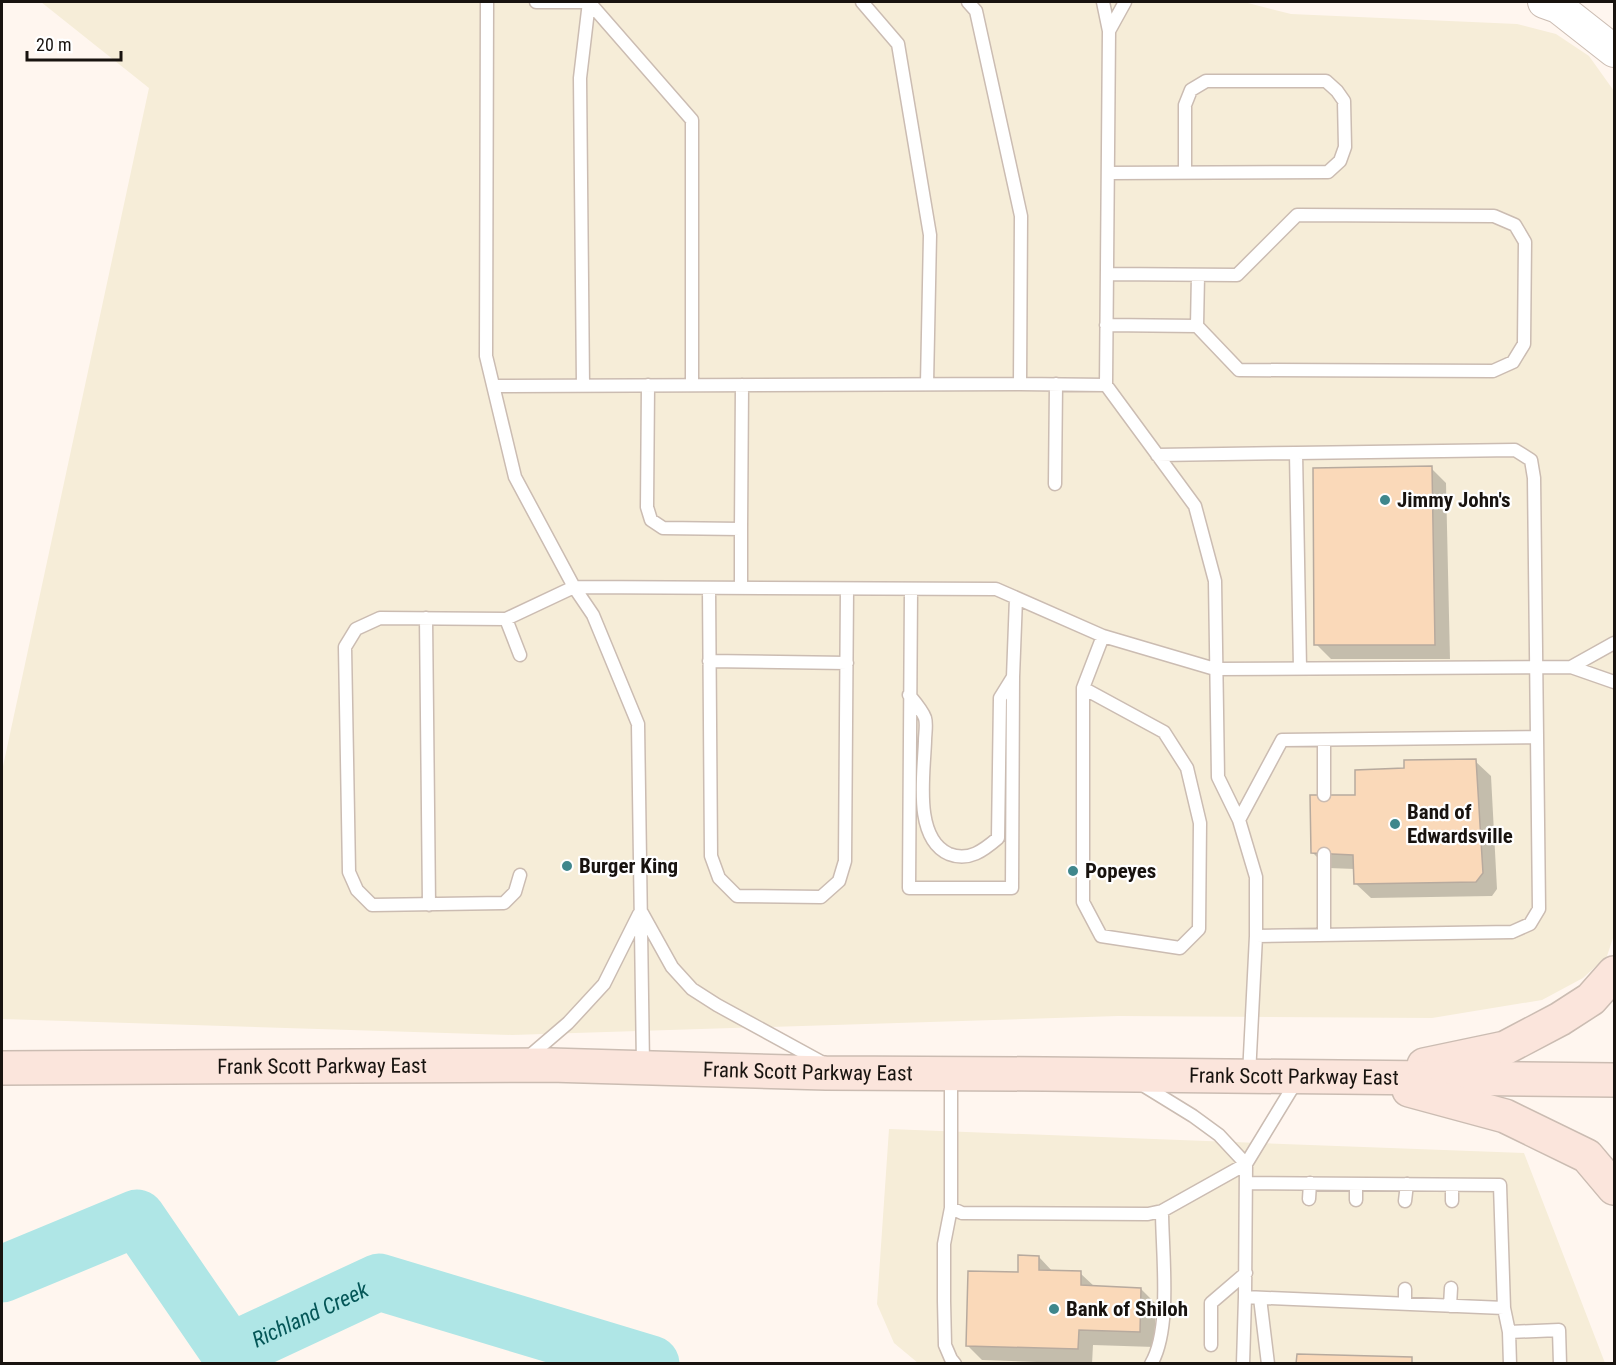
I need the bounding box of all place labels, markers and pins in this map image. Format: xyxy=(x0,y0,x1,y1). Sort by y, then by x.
place label: Jimmy John's xyxy=(1397,488,1511,512)
marker: Jimmy John's xyxy=(1378,493,1392,507)
place label: Band of Edwardsville xyxy=(1407,800,1513,848)
marker: Band of Edwardsville xyxy=(1388,817,1402,831)
place label: Burger King xyxy=(579,854,678,878)
marker: Burger King xyxy=(560,859,574,873)
place label: Popeyes xyxy=(1085,859,1156,883)
marker: Popeyes xyxy=(1066,864,1080,878)
place label: Bank of Shiloh xyxy=(1066,1297,1188,1321)
marker: Bank of Shiloh xyxy=(1047,1302,1061,1316)

